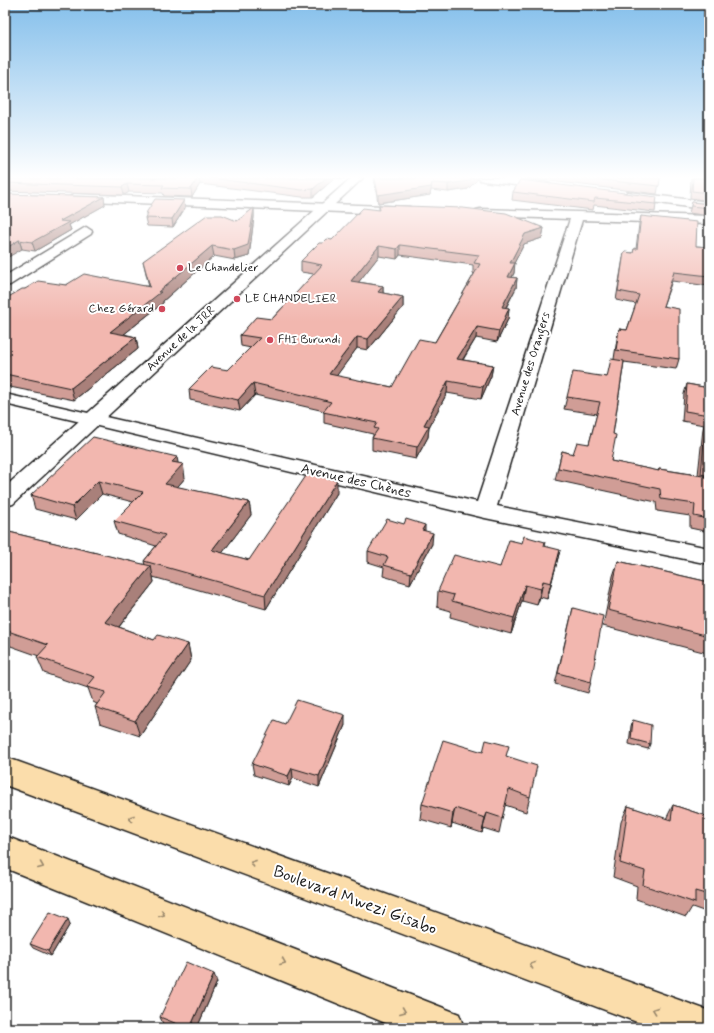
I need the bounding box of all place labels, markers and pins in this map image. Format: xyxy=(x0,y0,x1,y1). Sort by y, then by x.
place label: Le Chandelier xyxy=(188,260,258,276)
marker: Le Chandelier xyxy=(175,263,185,273)
place label: LE CHANDELIER xyxy=(245,291,337,307)
marker: LE CHANDELIER xyxy=(232,294,242,304)
place label: Chez Gérard xyxy=(88,301,154,317)
marker: Chez Gérard xyxy=(157,304,167,314)
place label: FHI Burundi xyxy=(278,332,341,348)
marker: FHI Burundi xyxy=(265,335,275,345)

